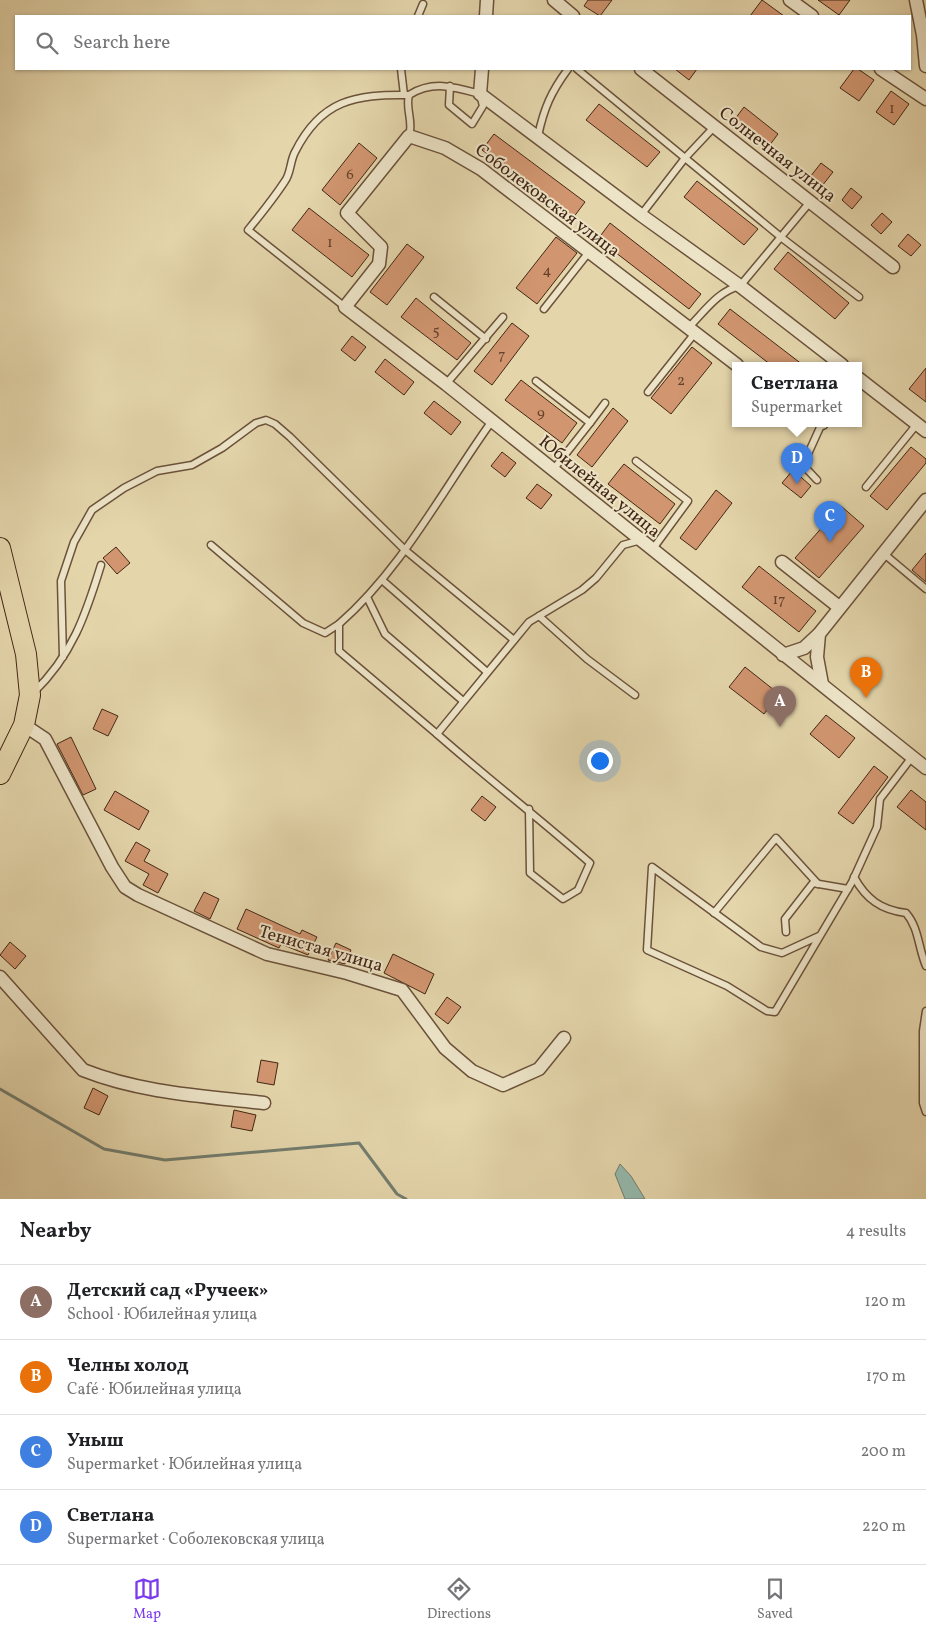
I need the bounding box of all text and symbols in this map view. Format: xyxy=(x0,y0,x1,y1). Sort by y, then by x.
search box xyxy=(15,15,911,70)
icon: search xyxy=(33,29,61,57)
text: Search here xyxy=(73,30,170,56)
house number: 1 xyxy=(889,99,895,120)
street label: Солнечная улица xyxy=(713,101,841,209)
street label: Соболековская улица xyxy=(469,138,625,264)
house number: 6 xyxy=(346,165,354,186)
house number: 1 xyxy=(327,233,333,254)
house number: 4 xyxy=(543,261,552,282)
house number: 5 xyxy=(432,321,440,342)
house number: 7 xyxy=(498,345,506,366)
popup xyxy=(732,362,862,427)
house number: 2 xyxy=(677,371,685,392)
text: Светлана xyxy=(751,371,838,397)
text: Supermarket xyxy=(751,397,843,419)
house number: 9 xyxy=(537,403,545,424)
street label: Юбилейная улица xyxy=(533,430,665,544)
pin: D xyxy=(781,443,813,484)
pin: C xyxy=(814,501,846,542)
house number: 17 xyxy=(772,590,786,611)
pin: B xyxy=(850,657,882,698)
pin: A xyxy=(764,686,796,727)
your location xyxy=(587,748,613,774)
street label: Тенистая улица xyxy=(255,920,386,979)
text: Nearby xyxy=(20,1217,91,1246)
text: 4 results xyxy=(846,1221,906,1243)
text: Детский сад «Ручеек» xyxy=(67,1278,269,1304)
text: A xyxy=(30,1291,42,1313)
text: 120 m xyxy=(864,1291,906,1313)
text: School · Юбилейная улица xyxy=(67,1304,257,1326)
text: Челны холод xyxy=(67,1353,189,1379)
text: B xyxy=(31,1366,41,1388)
text: 170 m xyxy=(866,1366,906,1388)
text: Café · Юбилейная улица xyxy=(67,1379,242,1401)
text: Уныш xyxy=(67,1428,124,1454)
text: C xyxy=(31,1441,41,1463)
text: 200 m xyxy=(861,1441,906,1463)
text: Supermarket · Юбилейная улица xyxy=(67,1454,302,1476)
text: Светлана xyxy=(67,1503,154,1529)
text: D xyxy=(30,1516,42,1538)
text: 220 m xyxy=(862,1516,906,1538)
text: Supermarket · Соболековская улица xyxy=(67,1529,325,1551)
tab: Map xyxy=(133,1575,161,1624)
tab: Directions xyxy=(427,1575,491,1624)
tab: Saved xyxy=(757,1575,793,1624)

